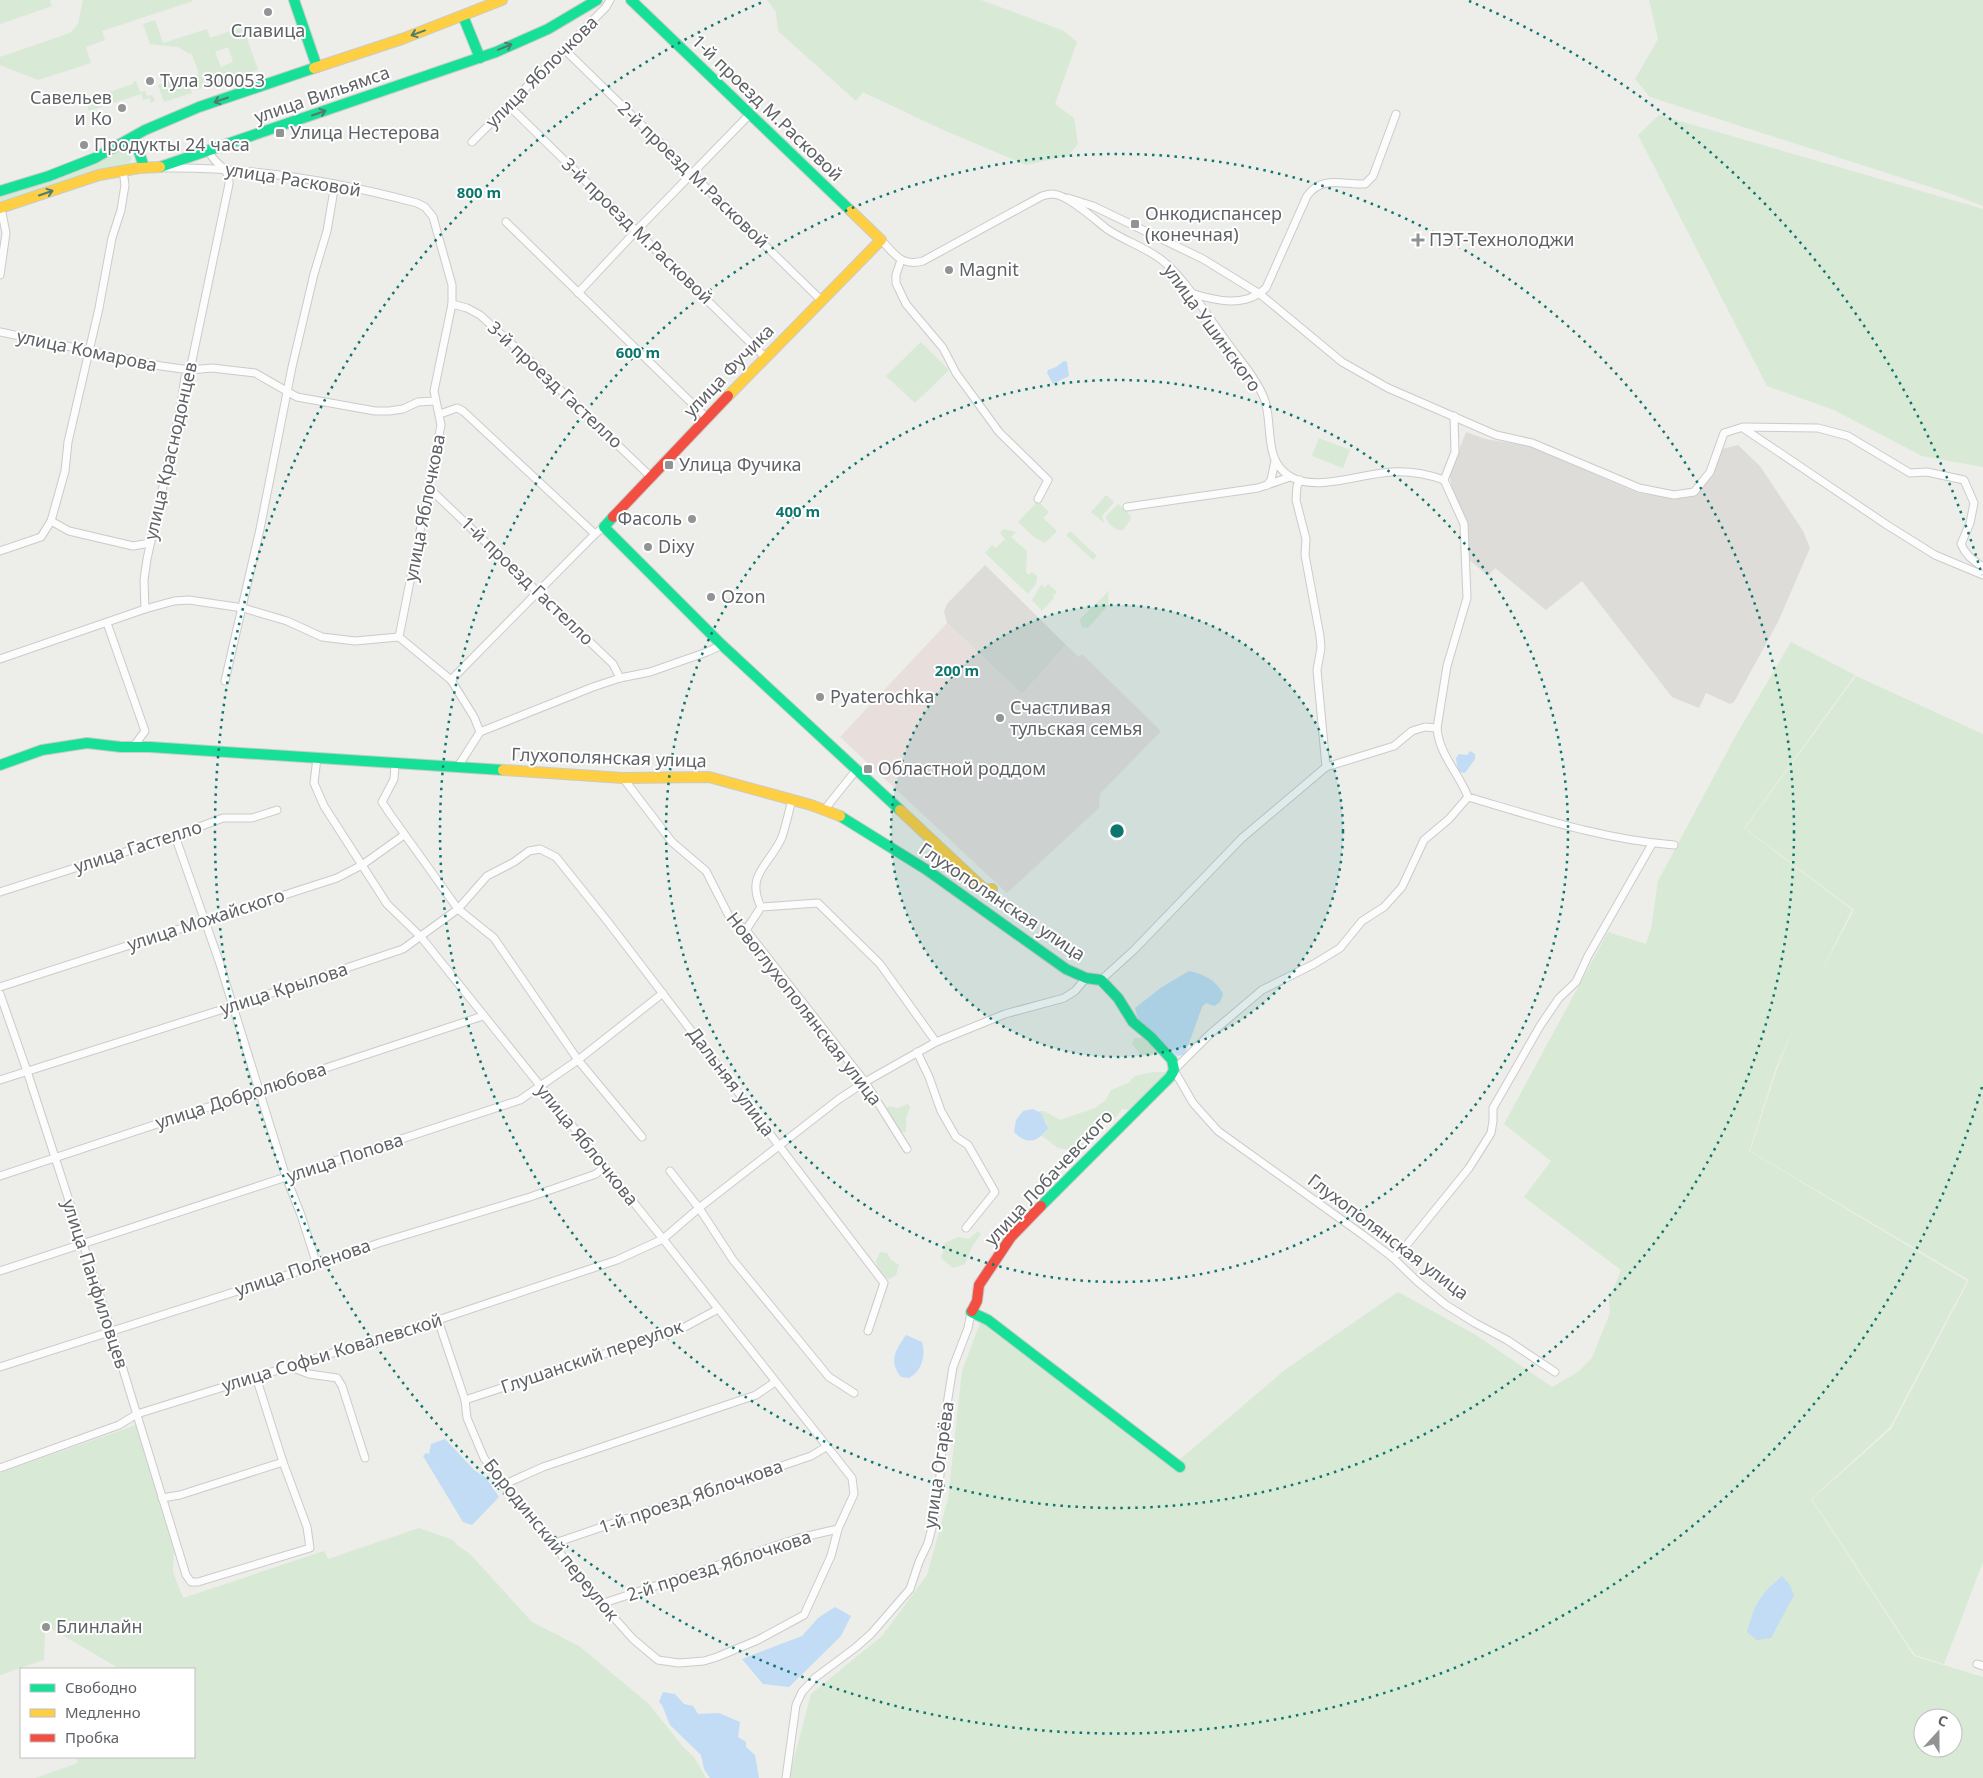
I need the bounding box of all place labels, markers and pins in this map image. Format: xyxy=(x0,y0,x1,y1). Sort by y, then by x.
marker: Славица xyxy=(262,6,274,18)
place label: Славица xyxy=(231,18,305,42)
place label: Тула 300053 xyxy=(160,68,265,92)
marker: Тула 300053 xyxy=(144,75,156,87)
place label: Савельев и Ко xyxy=(30,85,112,130)
marker: Савельев и Ко xyxy=(116,102,128,114)
place label: Улица Нестерова xyxy=(290,120,440,144)
marker: Улица Нестерова xyxy=(274,127,286,139)
place label: Продукты 24 часа xyxy=(94,132,250,156)
marker: Продукты 24 часа xyxy=(78,139,90,151)
place label: Онкодиспансер (конечная) xyxy=(1145,201,1282,246)
marker: Онкодиспансер (конечная) xyxy=(1129,218,1141,230)
place label: ПЭТ-Технолоджи xyxy=(1429,227,1574,251)
marker: ПЭТ-Технолоджи xyxy=(1411,233,1425,247)
place label: Magnit xyxy=(959,257,1019,281)
marker: Magnit xyxy=(943,264,955,276)
place label: Улица Фучика xyxy=(679,452,802,476)
marker: Улица Фучика xyxy=(663,459,675,471)
place label: Фасоль xyxy=(618,506,682,530)
marker: Фасоль xyxy=(686,513,698,525)
place label: Dixy xyxy=(658,534,695,558)
marker: Dixy xyxy=(642,541,654,553)
place label: Ozon xyxy=(721,584,766,608)
marker: Ozon xyxy=(705,591,717,603)
place label: Pyaterochka xyxy=(830,684,934,708)
marker: Pyaterochka xyxy=(814,691,826,703)
place label: Счастливая тульская семья xyxy=(1010,695,1142,740)
marker: Счастливая тульская семья xyxy=(994,712,1006,724)
place label: Областной роддом xyxy=(878,756,1046,780)
marker: Областной роддом xyxy=(862,763,874,775)
centre of rings xyxy=(1108,822,1126,840)
place label: Блинлайн xyxy=(56,1614,143,1638)
marker: Блинлайн xyxy=(40,1621,52,1633)

